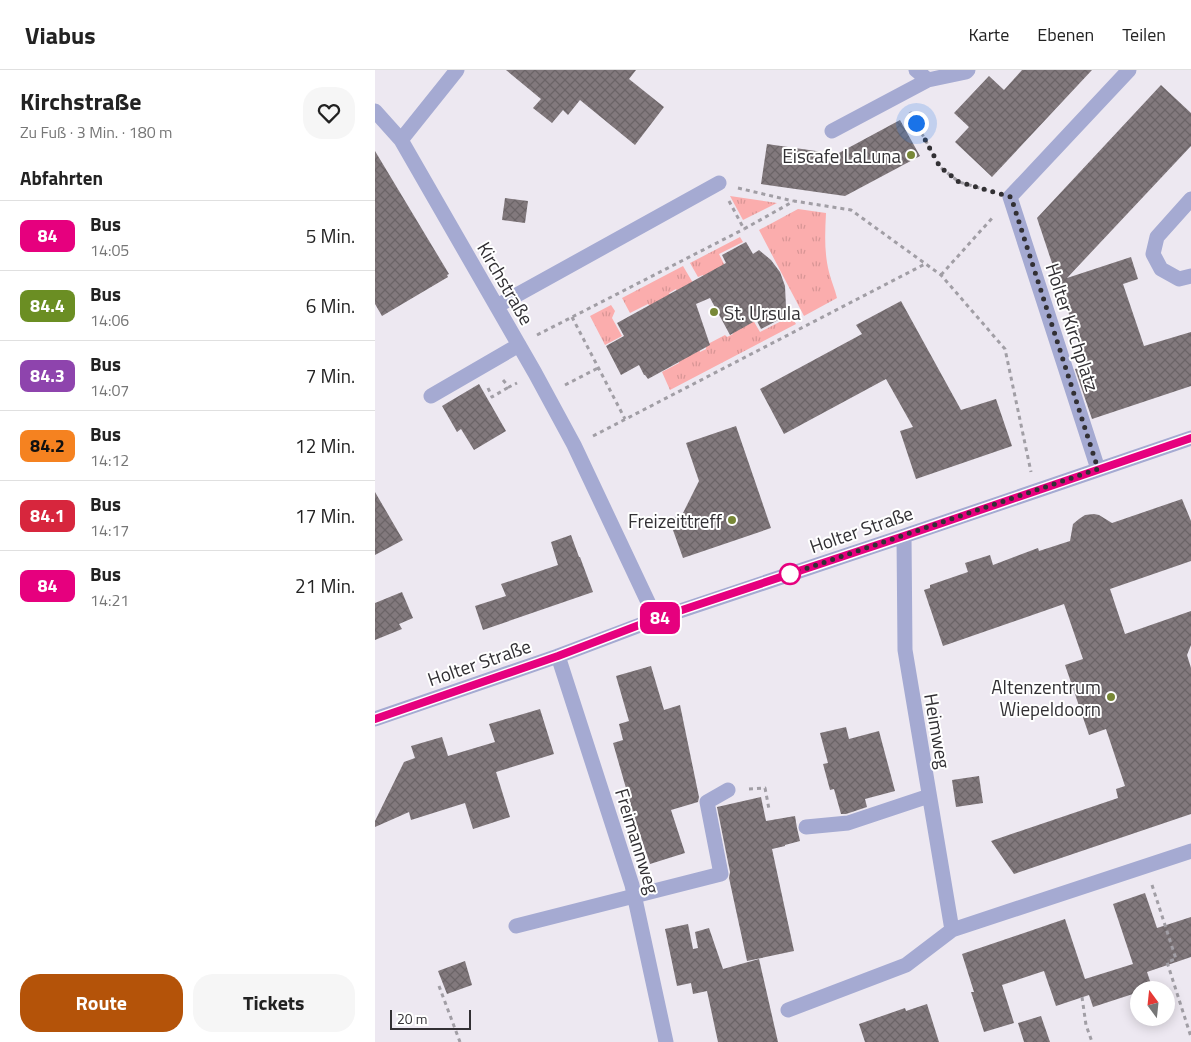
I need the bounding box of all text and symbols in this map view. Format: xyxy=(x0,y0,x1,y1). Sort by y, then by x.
text: Viabus xyxy=(25,17,96,53)
text: Karte xyxy=(968,21,1009,48)
text: Ebenen xyxy=(1037,21,1094,48)
text: Teilen xyxy=(1122,21,1166,48)
text: Kirchstraße xyxy=(20,83,142,119)
button: heart xyxy=(303,87,355,139)
your location xyxy=(904,111,929,136)
text: Zu Fuß · 3 Min. · 180 m xyxy=(20,120,173,144)
place label: Eiscafe LaLuna xyxy=(782,141,901,170)
marker: Eiscafe LaLuna xyxy=(905,149,917,161)
text: Abfahrten xyxy=(20,163,103,192)
text: Bus xyxy=(90,209,121,238)
text: 5 Min. xyxy=(306,221,355,250)
text: 84 xyxy=(37,222,58,249)
street label: Kirchstraße xyxy=(470,236,542,330)
text: 14:05 xyxy=(90,238,129,262)
street label: Holter Kirchplatz xyxy=(1039,259,1107,395)
text: Bus xyxy=(90,279,121,308)
text: 6 Min. xyxy=(306,291,355,320)
text: 84.4 xyxy=(30,292,65,319)
place label: St. Ursula xyxy=(724,298,801,327)
marker: St. Ursula xyxy=(708,306,720,318)
text: 14:06 xyxy=(90,308,129,332)
text: Bus xyxy=(90,349,121,378)
text: 7 Min. xyxy=(306,361,355,390)
text: 84.3 xyxy=(30,362,65,389)
text: 14:07 xyxy=(90,378,129,402)
text: Bus xyxy=(90,419,121,448)
text: 12 Min. xyxy=(295,431,355,460)
text: 84.2 xyxy=(30,432,65,459)
text: 14:12 xyxy=(90,448,129,472)
text: Bus xyxy=(90,489,121,518)
street label: Holter Straße xyxy=(805,498,917,560)
text: 17 Min. xyxy=(295,501,355,530)
text: 84.1 xyxy=(30,502,65,529)
place label: Freizeittreff xyxy=(628,506,723,535)
marker: Freizeittreff xyxy=(726,514,738,526)
text: 14:17 xyxy=(90,518,129,542)
text: Bus xyxy=(90,559,121,588)
unlabelled marker xyxy=(779,563,801,585)
text: 21 Min. xyxy=(295,571,355,600)
text: 84 xyxy=(37,572,58,599)
text: 14:21 xyxy=(90,588,129,612)
line badge: 84 xyxy=(637,602,683,634)
text: 84 xyxy=(650,604,670,631)
street label: Holter Straße xyxy=(423,631,535,693)
place label: Altenzentrum Wiepeldoorn xyxy=(991,672,1101,723)
street label: Heimweg xyxy=(917,691,959,771)
marker: Altenzentrum Wiepeldoorn xyxy=(1105,691,1117,703)
street label: Freimannweg xyxy=(608,785,668,898)
button: Route xyxy=(20,974,183,1032)
button: Tickets xyxy=(193,974,355,1032)
north arrow xyxy=(1130,981,1175,1026)
map controls xyxy=(1130,981,1175,1026)
scale bar xyxy=(390,1007,471,1030)
text: 20 m xyxy=(397,1008,427,1029)

